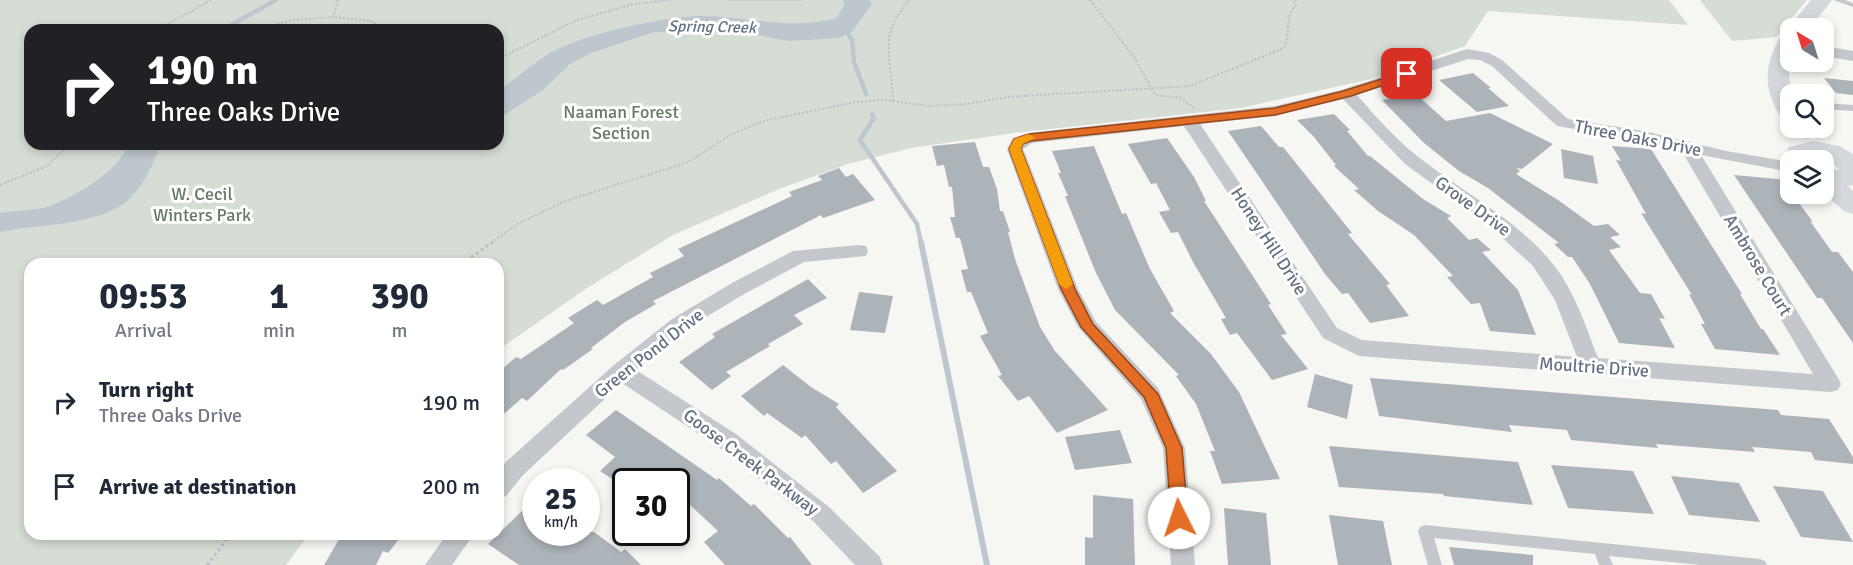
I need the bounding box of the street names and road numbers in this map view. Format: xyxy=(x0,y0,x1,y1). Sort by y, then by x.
street label: Three Oaks Drive xyxy=(1573,115,1703,161)
street label: Grove Drive xyxy=(1431,171,1515,241)
street label: Honey Hill Drive xyxy=(1226,183,1312,299)
street label: Ambrose Court xyxy=(1719,210,1797,320)
street label: Green Pond Drive xyxy=(590,304,708,402)
street label: Moultrie Drive xyxy=(1538,352,1650,382)
street label: Goose Creek Parkway xyxy=(679,404,824,521)

